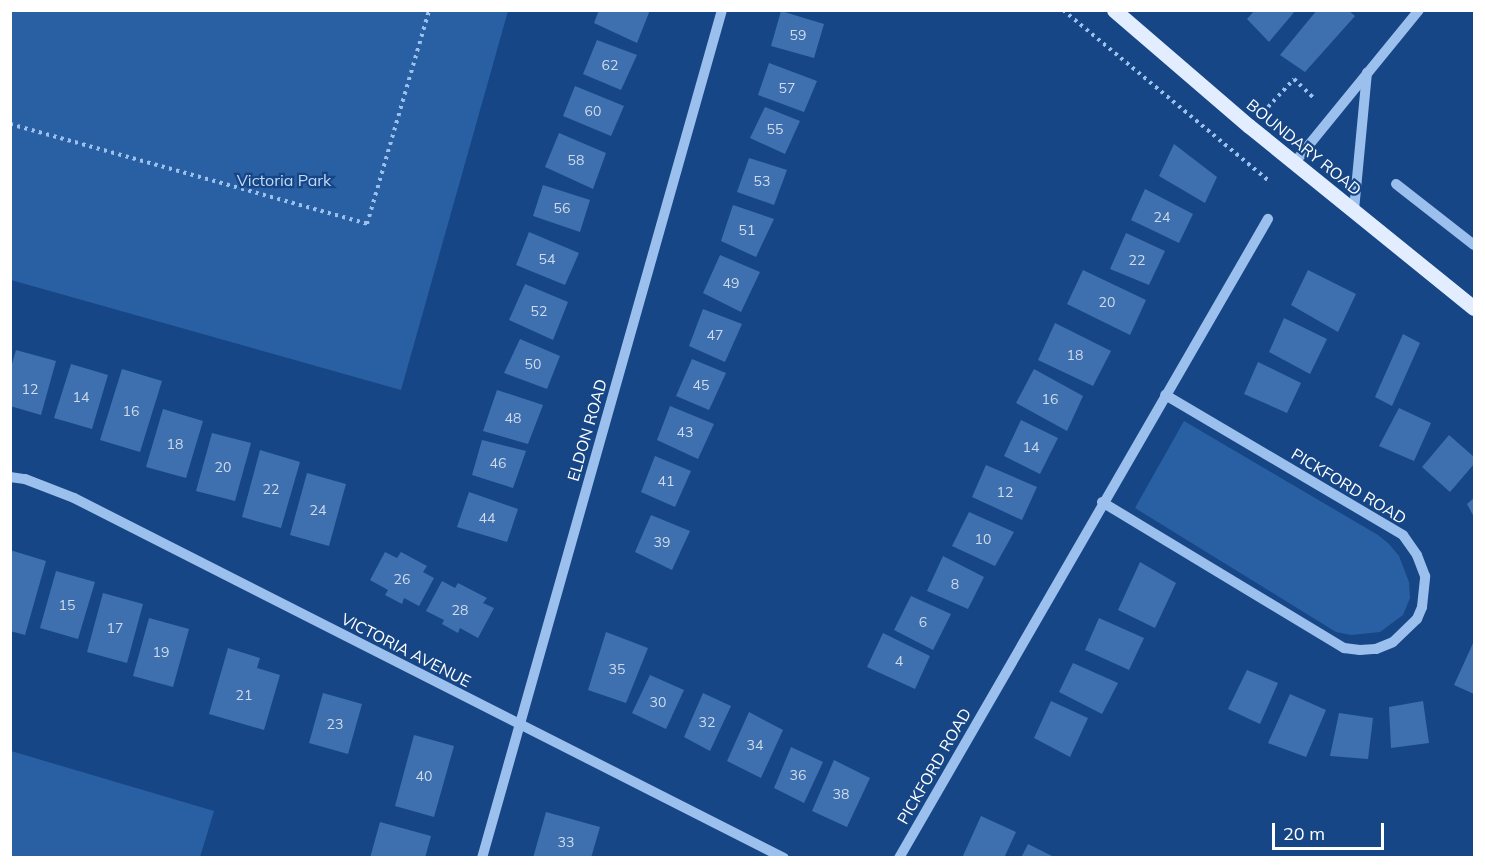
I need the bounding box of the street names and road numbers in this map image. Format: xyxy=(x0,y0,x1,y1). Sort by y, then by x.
street label: BOUNDARY ROAD xyxy=(1243,95,1365,199)
street label: ELDON ROAD xyxy=(563,377,611,483)
street label: PICKFORD ROAD xyxy=(1288,444,1410,528)
street label: VICTORIA AVENUE xyxy=(338,609,474,691)
street label: PICKFORD ROAD xyxy=(893,705,975,827)

